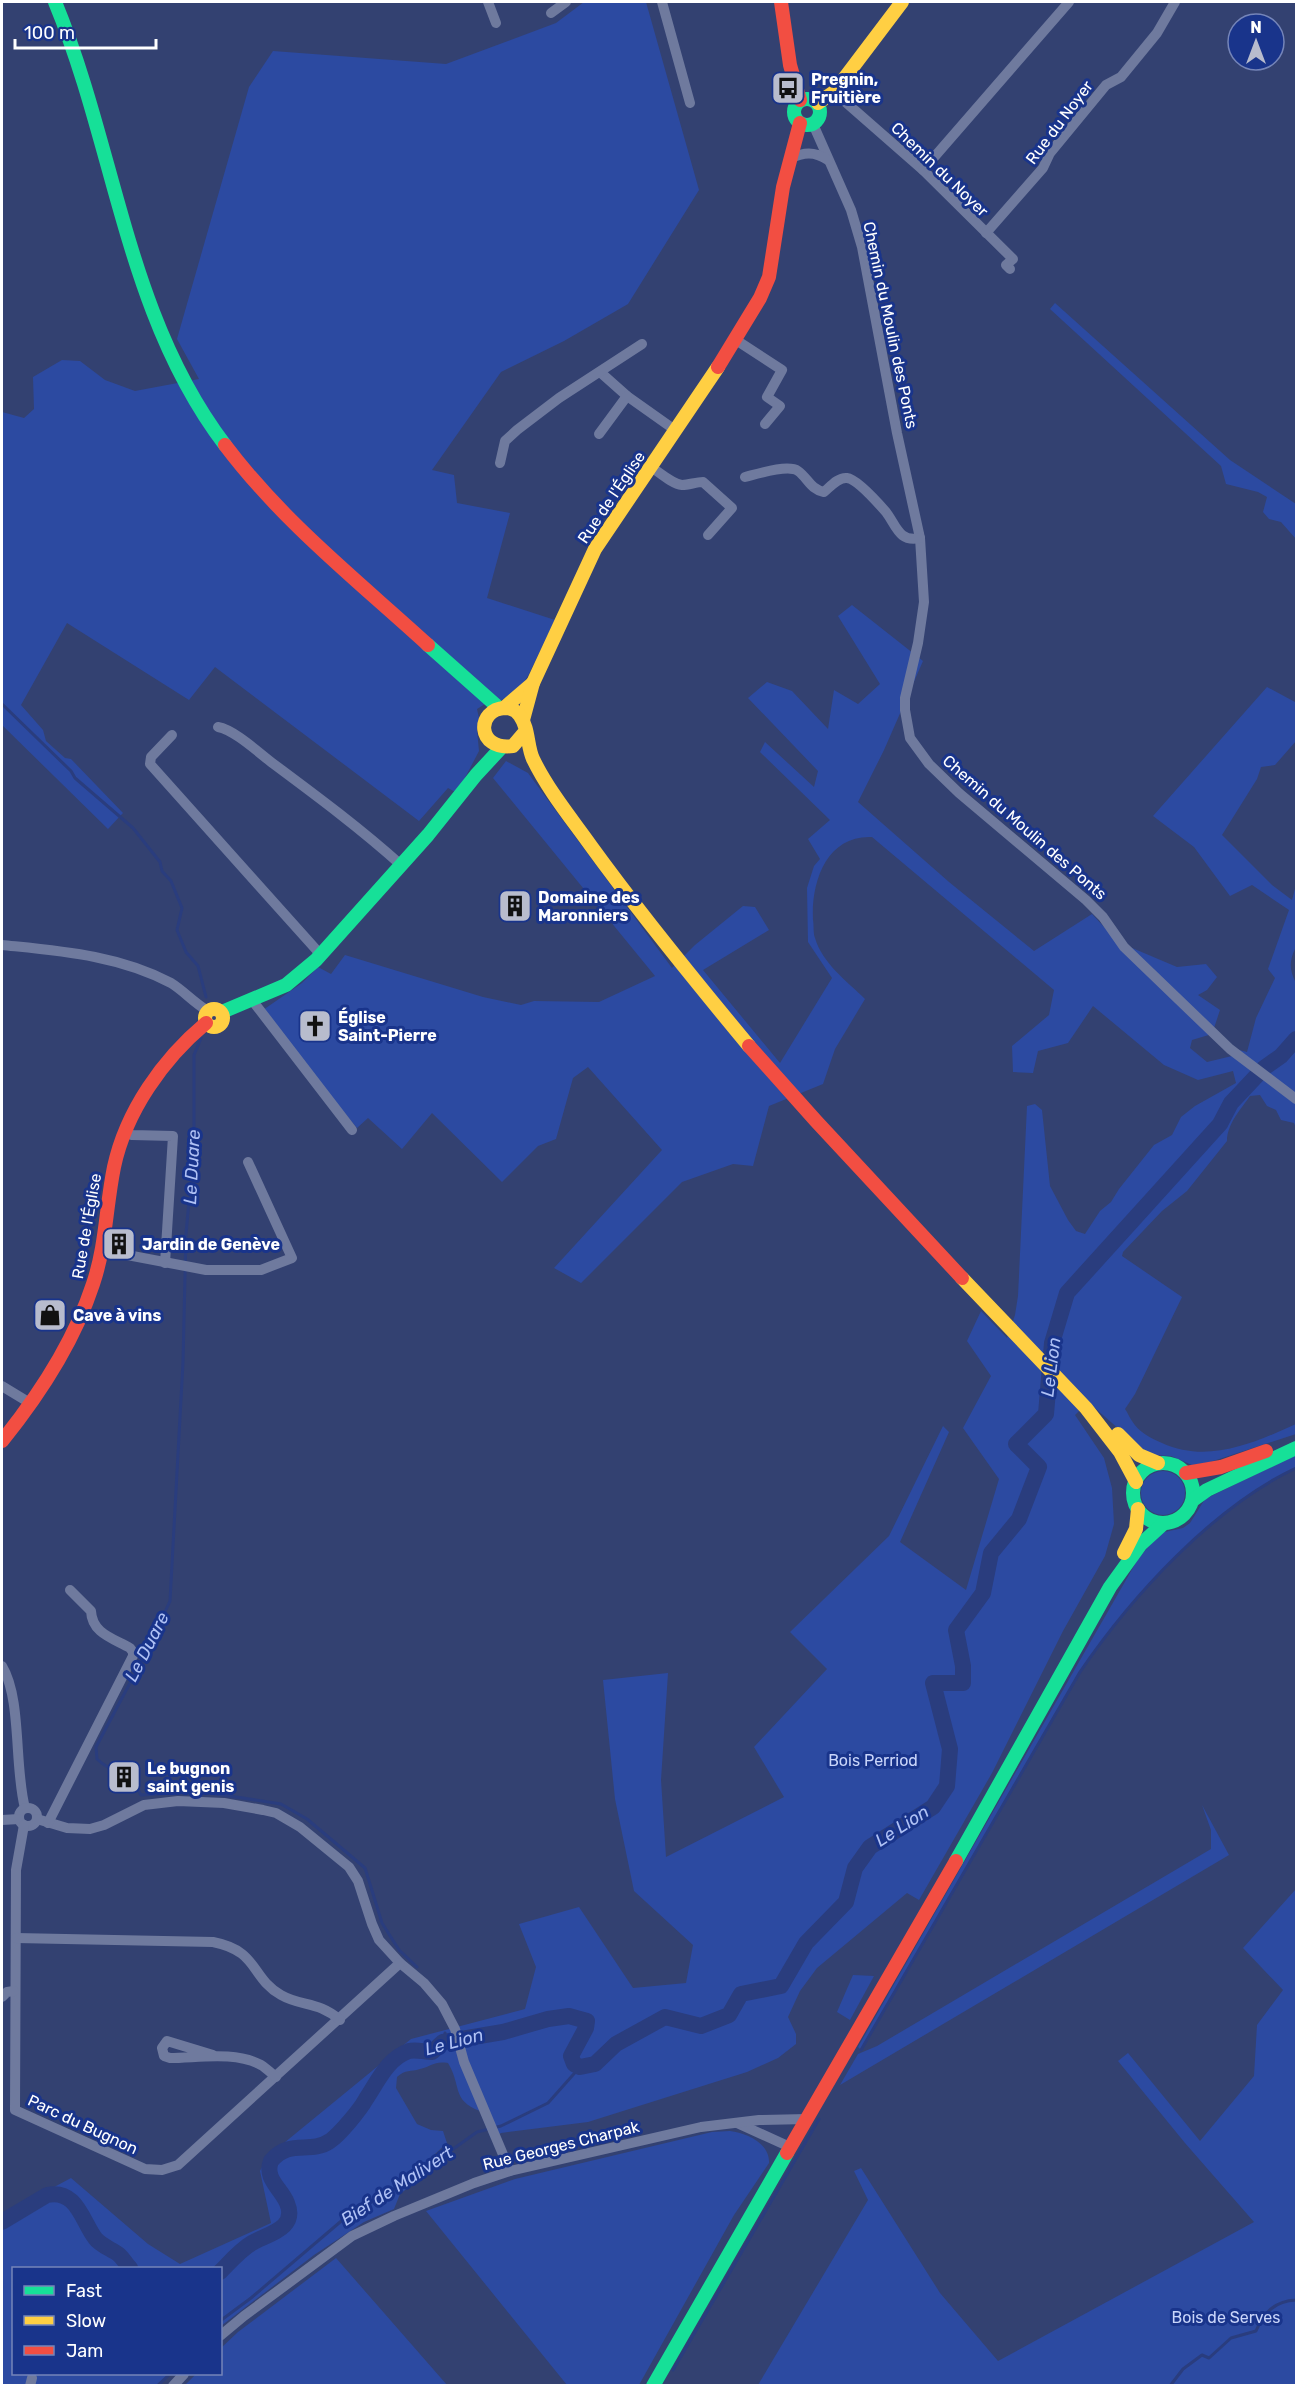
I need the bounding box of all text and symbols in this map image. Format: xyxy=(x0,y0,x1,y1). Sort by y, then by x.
scale bar xyxy=(15,12,156,50)
north arrow xyxy=(1226,12,1286,72)
text: N xyxy=(1250,18,1262,37)
text: 100 m xyxy=(24,22,75,44)
bus stop icon: Pregnin, Fruitière xyxy=(770,70,806,106)
place label: Pregnin, Fruitière xyxy=(811,70,881,107)
street label: Rue du Noyer xyxy=(1022,77,1097,168)
street label: Chemin du Noyer xyxy=(887,118,992,221)
street label: Chemin du Moulin des Ponts xyxy=(859,220,922,430)
street label: Rue de l'Église xyxy=(574,448,649,547)
street label: Chemin du Moulin des Ponts xyxy=(939,751,1111,904)
building icon: Domaine des Maronniers xyxy=(497,888,533,924)
place label: Domaine des Maronniers xyxy=(538,888,640,925)
place label: Église Saint-Pierre xyxy=(338,1007,437,1045)
church icon: Église Saint-Pierre xyxy=(297,1008,333,1044)
water label: Le Duare xyxy=(179,1129,205,1205)
street label: Rue de l'Église xyxy=(68,1172,105,1280)
building icon: Jardin de Genève xyxy=(101,1226,137,1262)
place label: Jardin de Genève xyxy=(142,1235,280,1254)
shop icon: Cave à vins xyxy=(32,1297,68,1333)
place label: Cave à vins xyxy=(73,1306,161,1325)
water label: Le Lion xyxy=(1036,1336,1066,1398)
water label: Le Duare xyxy=(120,1609,174,1685)
park label: Bois Perriod xyxy=(828,1751,918,1770)
building icon: Le bugnon saint genis xyxy=(106,1759,142,1795)
place label: Le bugnon saint genis xyxy=(147,1759,234,1796)
water label: Le Lion xyxy=(871,1800,933,1852)
water label: Le Lion xyxy=(422,2024,486,2060)
street label: Parc du Bugnon xyxy=(25,2091,141,2158)
street label: Rue Georges Charpak xyxy=(481,2117,642,2174)
water label: Bief de Malivert xyxy=(337,2141,458,2231)
legend xyxy=(12,2267,222,2375)
text: Fast xyxy=(66,2280,102,2302)
park label: Bois de Serves xyxy=(1172,2308,1280,2327)
text: Slow xyxy=(66,2310,106,2332)
text: Jam xyxy=(66,2340,103,2362)

